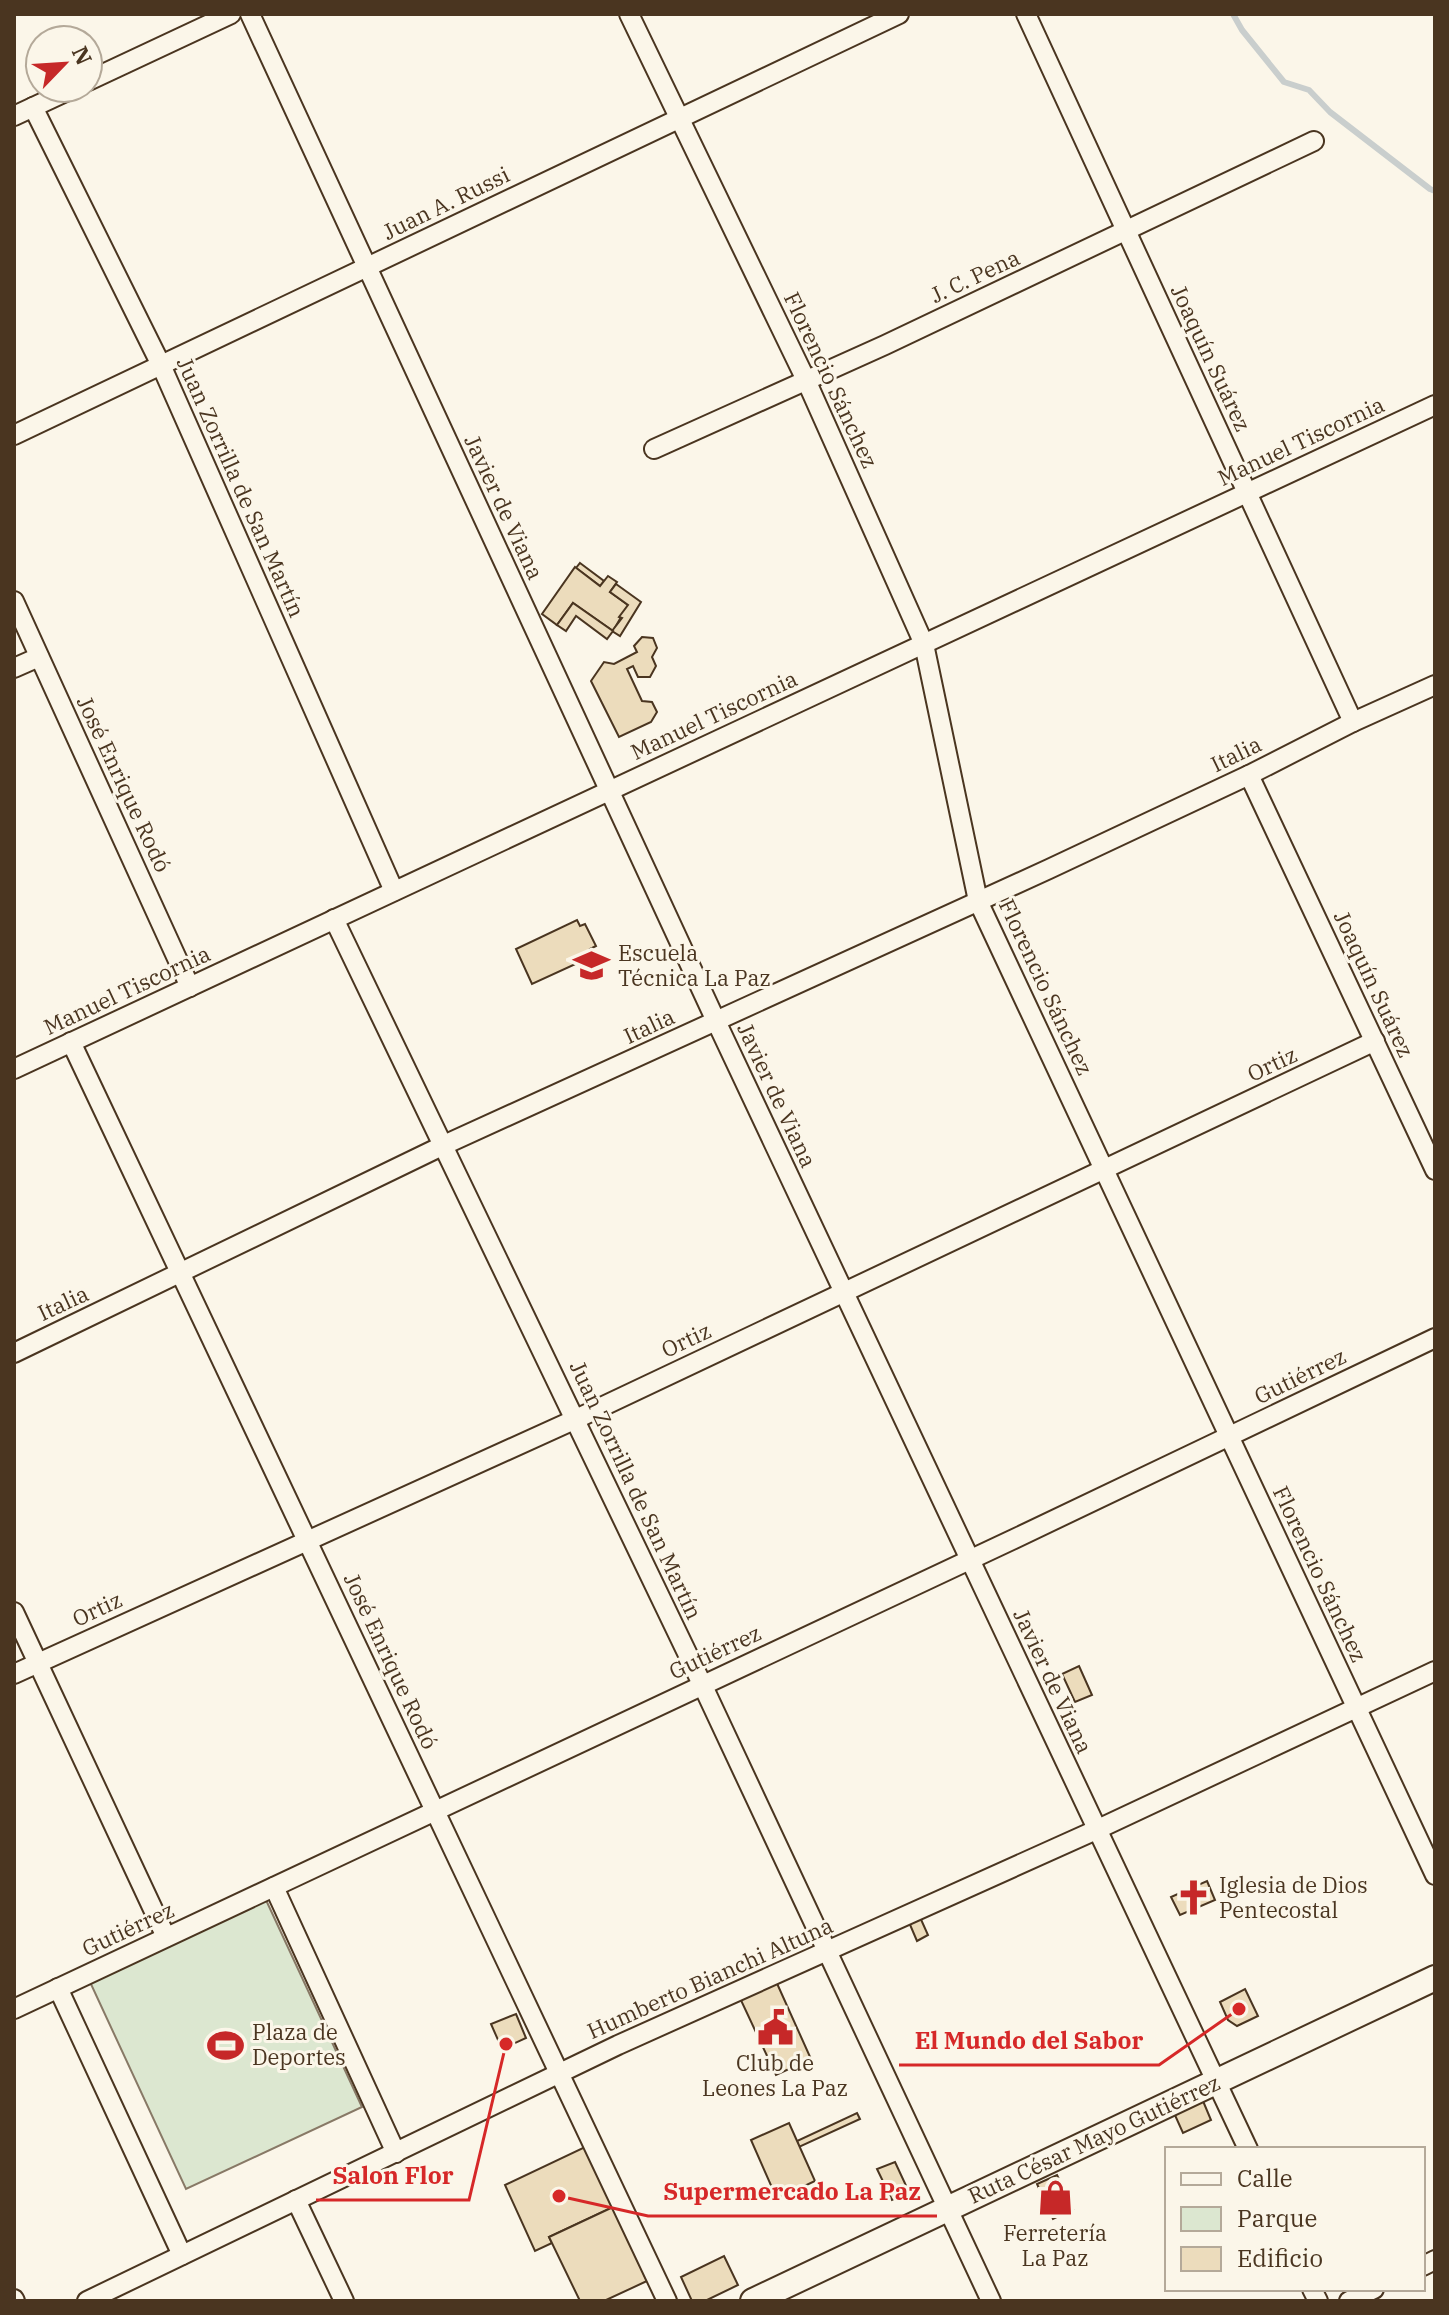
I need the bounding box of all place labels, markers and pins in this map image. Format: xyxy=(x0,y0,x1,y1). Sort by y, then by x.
place label: Escuela Técnica La Paz xyxy=(618,938,771,992)
school or university icon: Escuela Técnica La Paz xyxy=(573,947,611,985)
place label: Iglesia de Dios Pentecostal xyxy=(1219,1870,1368,1924)
church icon: Iglesia de Dios Pentecostal xyxy=(1174,1879,1212,1917)
public building icon: Club de Leones La Paz xyxy=(756,2008,794,2046)
place label: Plaza de Deportes xyxy=(252,2017,346,2071)
callout: El Mundo del Sabor xyxy=(899,2017,1159,2065)
sports icon: Plaza de Deportes xyxy=(207,2026,245,2064)
place label: Club de Leones La Paz xyxy=(702,2048,848,2102)
callout: Salon Flor xyxy=(316,2152,469,2200)
callout: Supermercado La Paz xyxy=(648,2168,937,2216)
shop icon: Ferretería La Paz xyxy=(1036,2178,1074,2216)
place label: Ferretería La Paz xyxy=(1003,2218,1107,2272)

